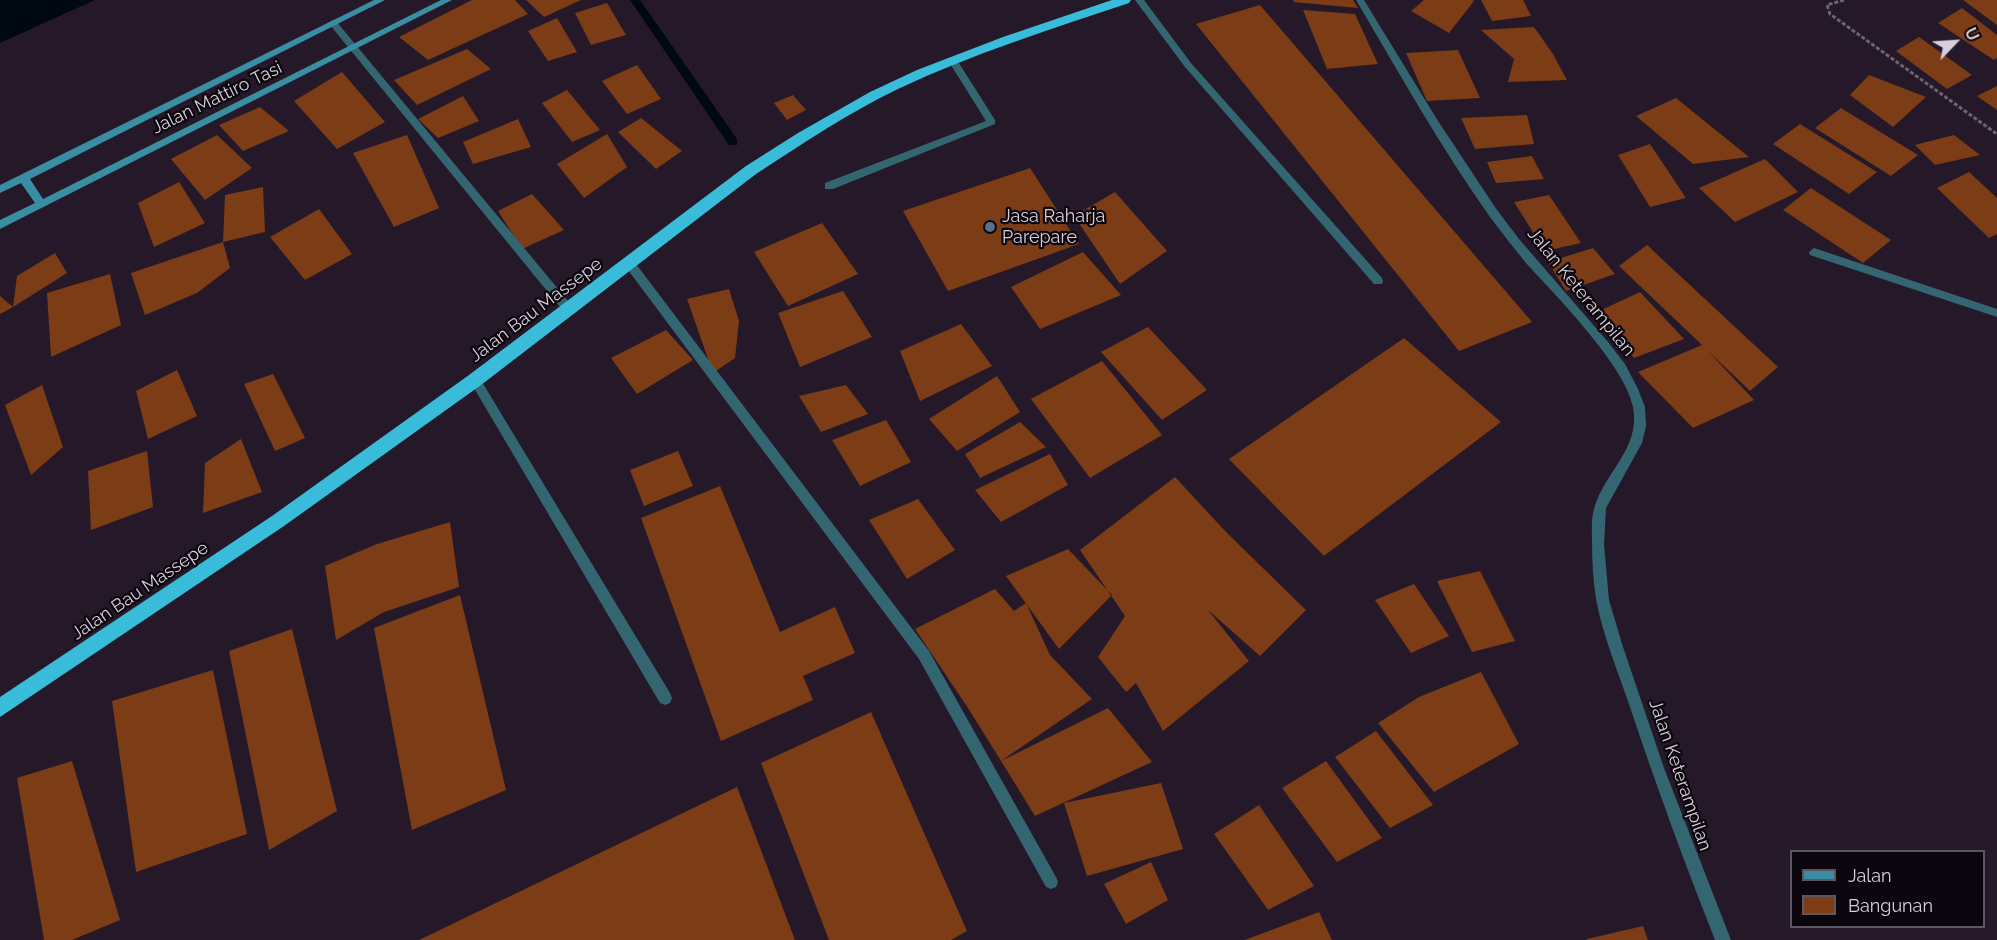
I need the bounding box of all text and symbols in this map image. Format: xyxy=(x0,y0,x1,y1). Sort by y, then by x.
north arrow xyxy=(1925,12,1985,72)
text: U xyxy=(1961,25,1983,44)
street label: Jalan Mattiro Tasi xyxy=(148,57,286,139)
place label: Jasa Raharja Parepare xyxy=(1002,206,1105,248)
marker: Jasa Raharja Parepare xyxy=(983,220,997,234)
street label: Jalan Keterampilan xyxy=(1523,223,1639,361)
street label: Jalan Bau Massepe xyxy=(465,253,607,367)
street label: Jalan Bau Massepe xyxy=(68,537,212,645)
street label: Jalan Keterampilan xyxy=(1644,696,1716,854)
legend xyxy=(1790,850,1985,928)
text: Jalan xyxy=(1848,865,1892,886)
text: Bangunan xyxy=(1848,895,1933,916)

